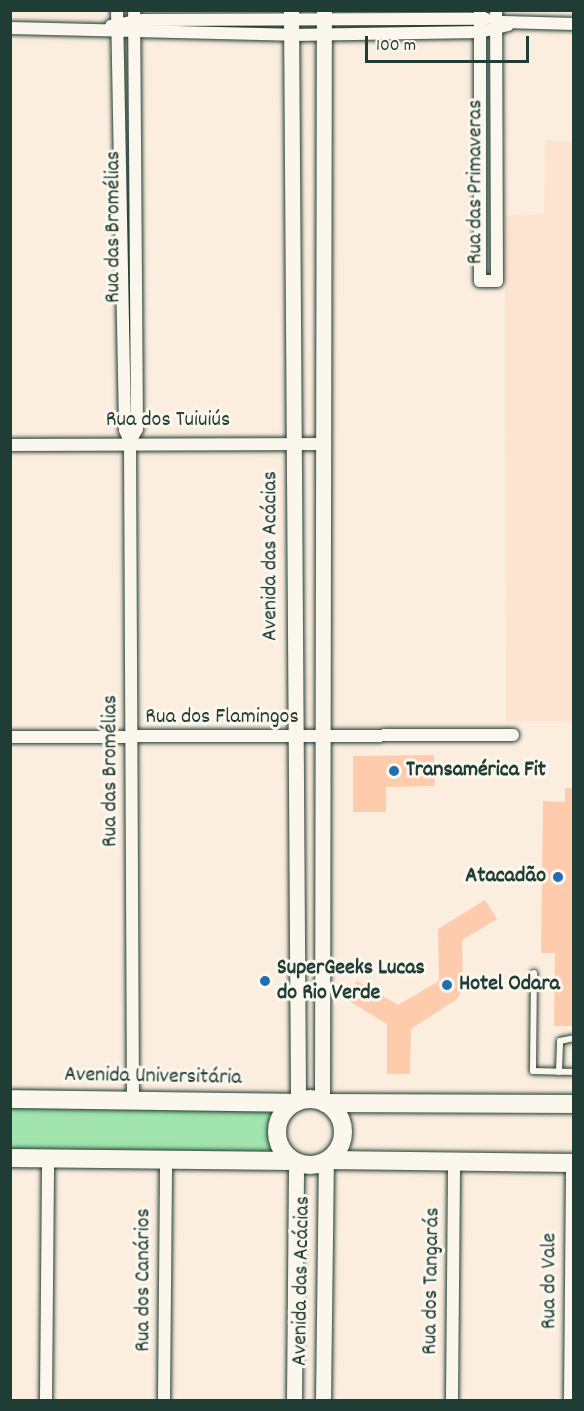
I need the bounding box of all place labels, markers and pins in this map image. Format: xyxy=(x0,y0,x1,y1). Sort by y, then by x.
place label: Transamérica Fit xyxy=(406,758,546,784)
marker: Transamérica Fit xyxy=(387,764,401,778)
place label: Atacadão xyxy=(465,864,546,890)
marker: Atacadão xyxy=(551,870,565,884)
place label: SuperGeeks Lucas do Rio Verde xyxy=(277,955,425,1006)
place label: Hotel Odara xyxy=(459,972,560,998)
marker: SuperGeeks Lucas do Rio Verde xyxy=(258,974,272,988)
marker: Hotel Odara xyxy=(440,978,454,992)

